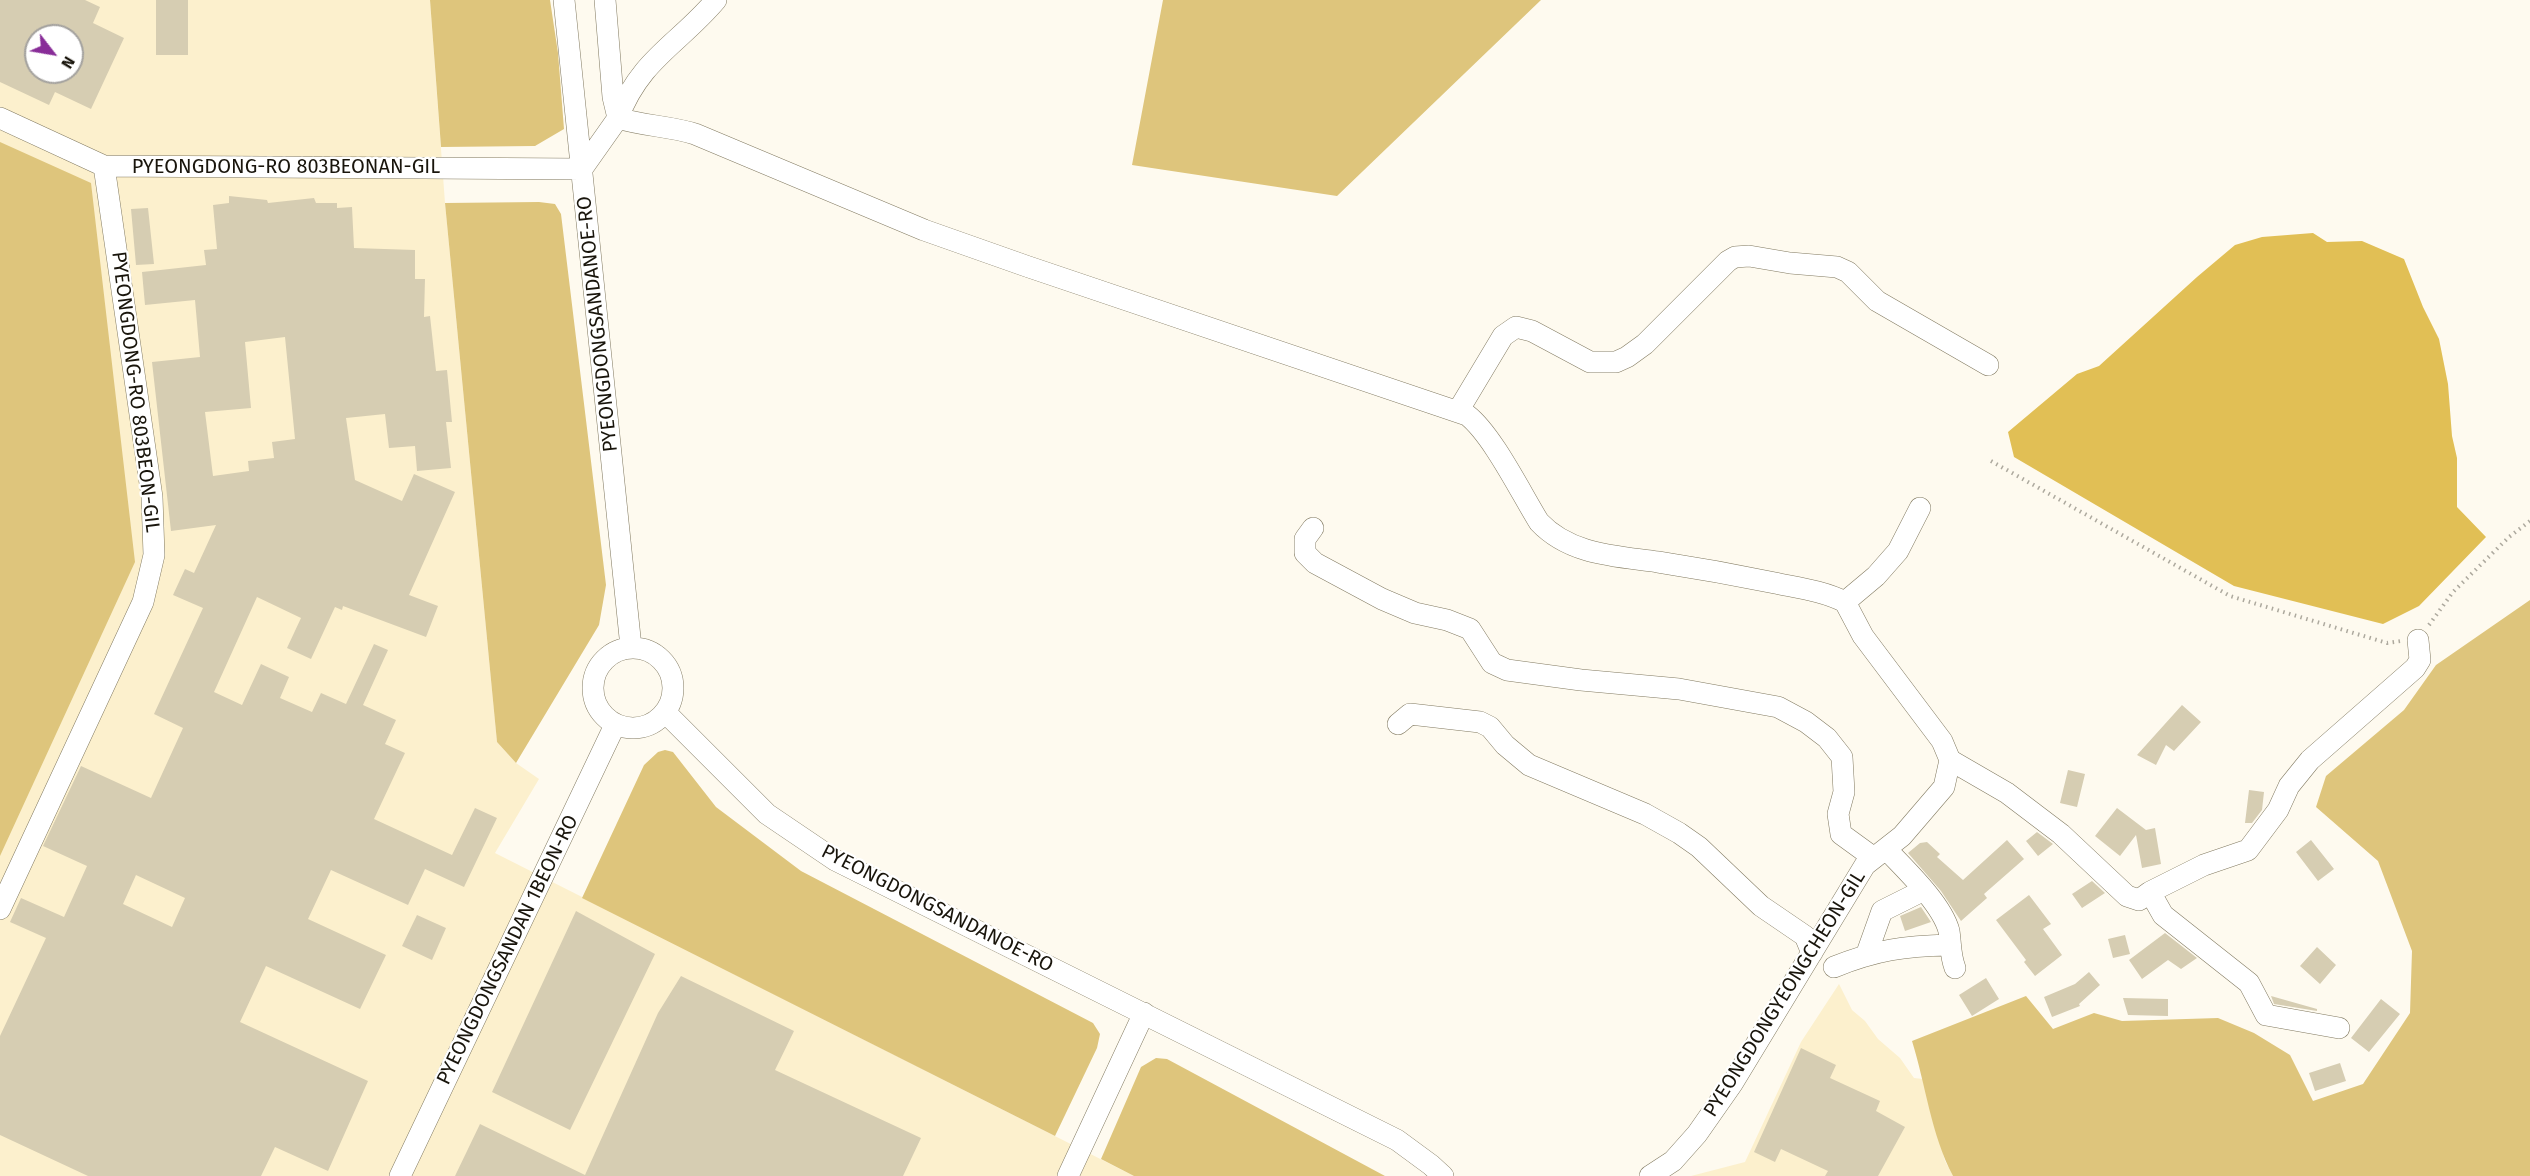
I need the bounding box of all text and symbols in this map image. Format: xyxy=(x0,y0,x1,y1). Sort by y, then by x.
north arrow xyxy=(24,24,84,84)
text: N xyxy=(57,53,79,72)
street label: PYEONGDONG-RO 803BEONAN-GIL xyxy=(132,155,440,179)
street label: PYEONGDONGSANDANOE-RO xyxy=(573,195,623,453)
street label: PYEONGDONG-RO 803BEON-GIL xyxy=(106,250,164,534)
street label: PYEONGDONGSANDAN 1BEON-RO xyxy=(432,811,584,1089)
street label: PYEONGDONGSANDANOE-RO xyxy=(817,840,1057,978)
street label: PYEONGDONGYEONGCHEON-GIL xyxy=(1699,866,1871,1122)

